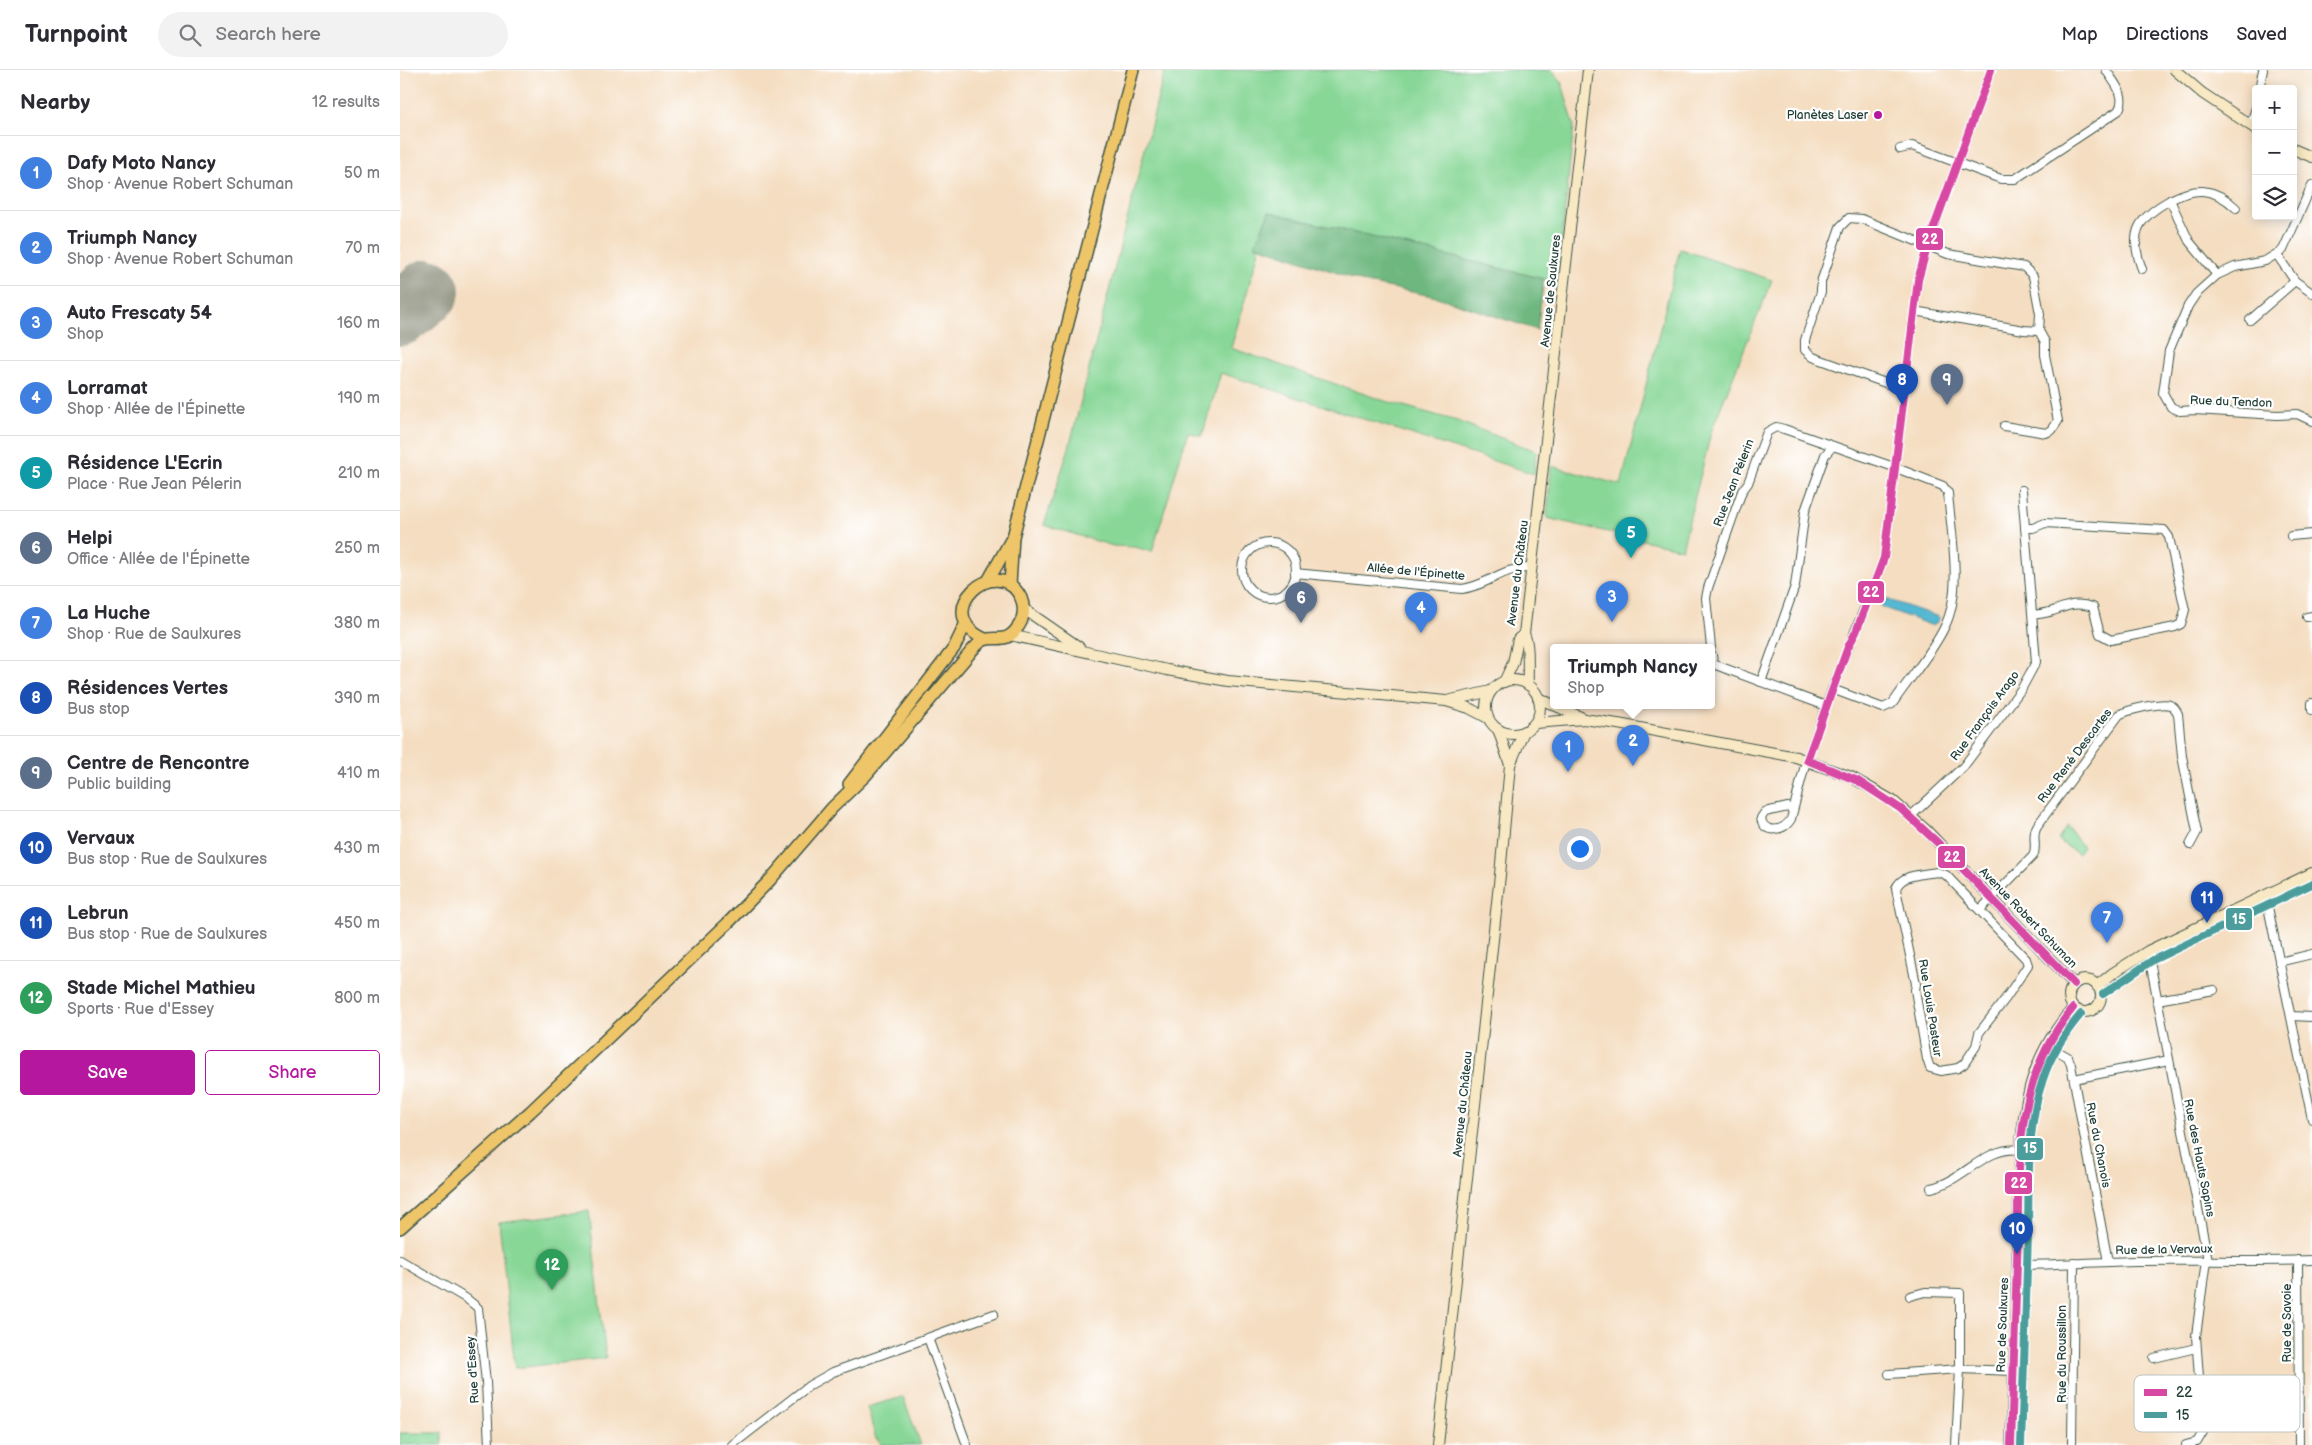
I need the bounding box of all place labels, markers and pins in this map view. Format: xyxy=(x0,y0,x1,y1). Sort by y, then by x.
place label: Planètes Laser xyxy=(1787,108,1869,123)
marker: Planètes Laser xyxy=(1872,109,1884,121)
pin: 8 xyxy=(1886,364,1918,405)
pin: 9 xyxy=(1931,364,1963,405)
pin: 5 xyxy=(1615,517,1647,558)
pin: 3 xyxy=(1596,581,1628,622)
pin: 6 xyxy=(1285,582,1317,623)
pin: 4 xyxy=(1405,592,1437,633)
pin: 2 xyxy=(1617,725,1649,766)
pin: 1 xyxy=(1552,731,1584,772)
pin: 11 xyxy=(2191,882,2223,923)
pin: 7 xyxy=(2091,902,2123,943)
pin: 10 xyxy=(2001,1213,2033,1254)
pin: 12 xyxy=(536,1249,568,1290)

